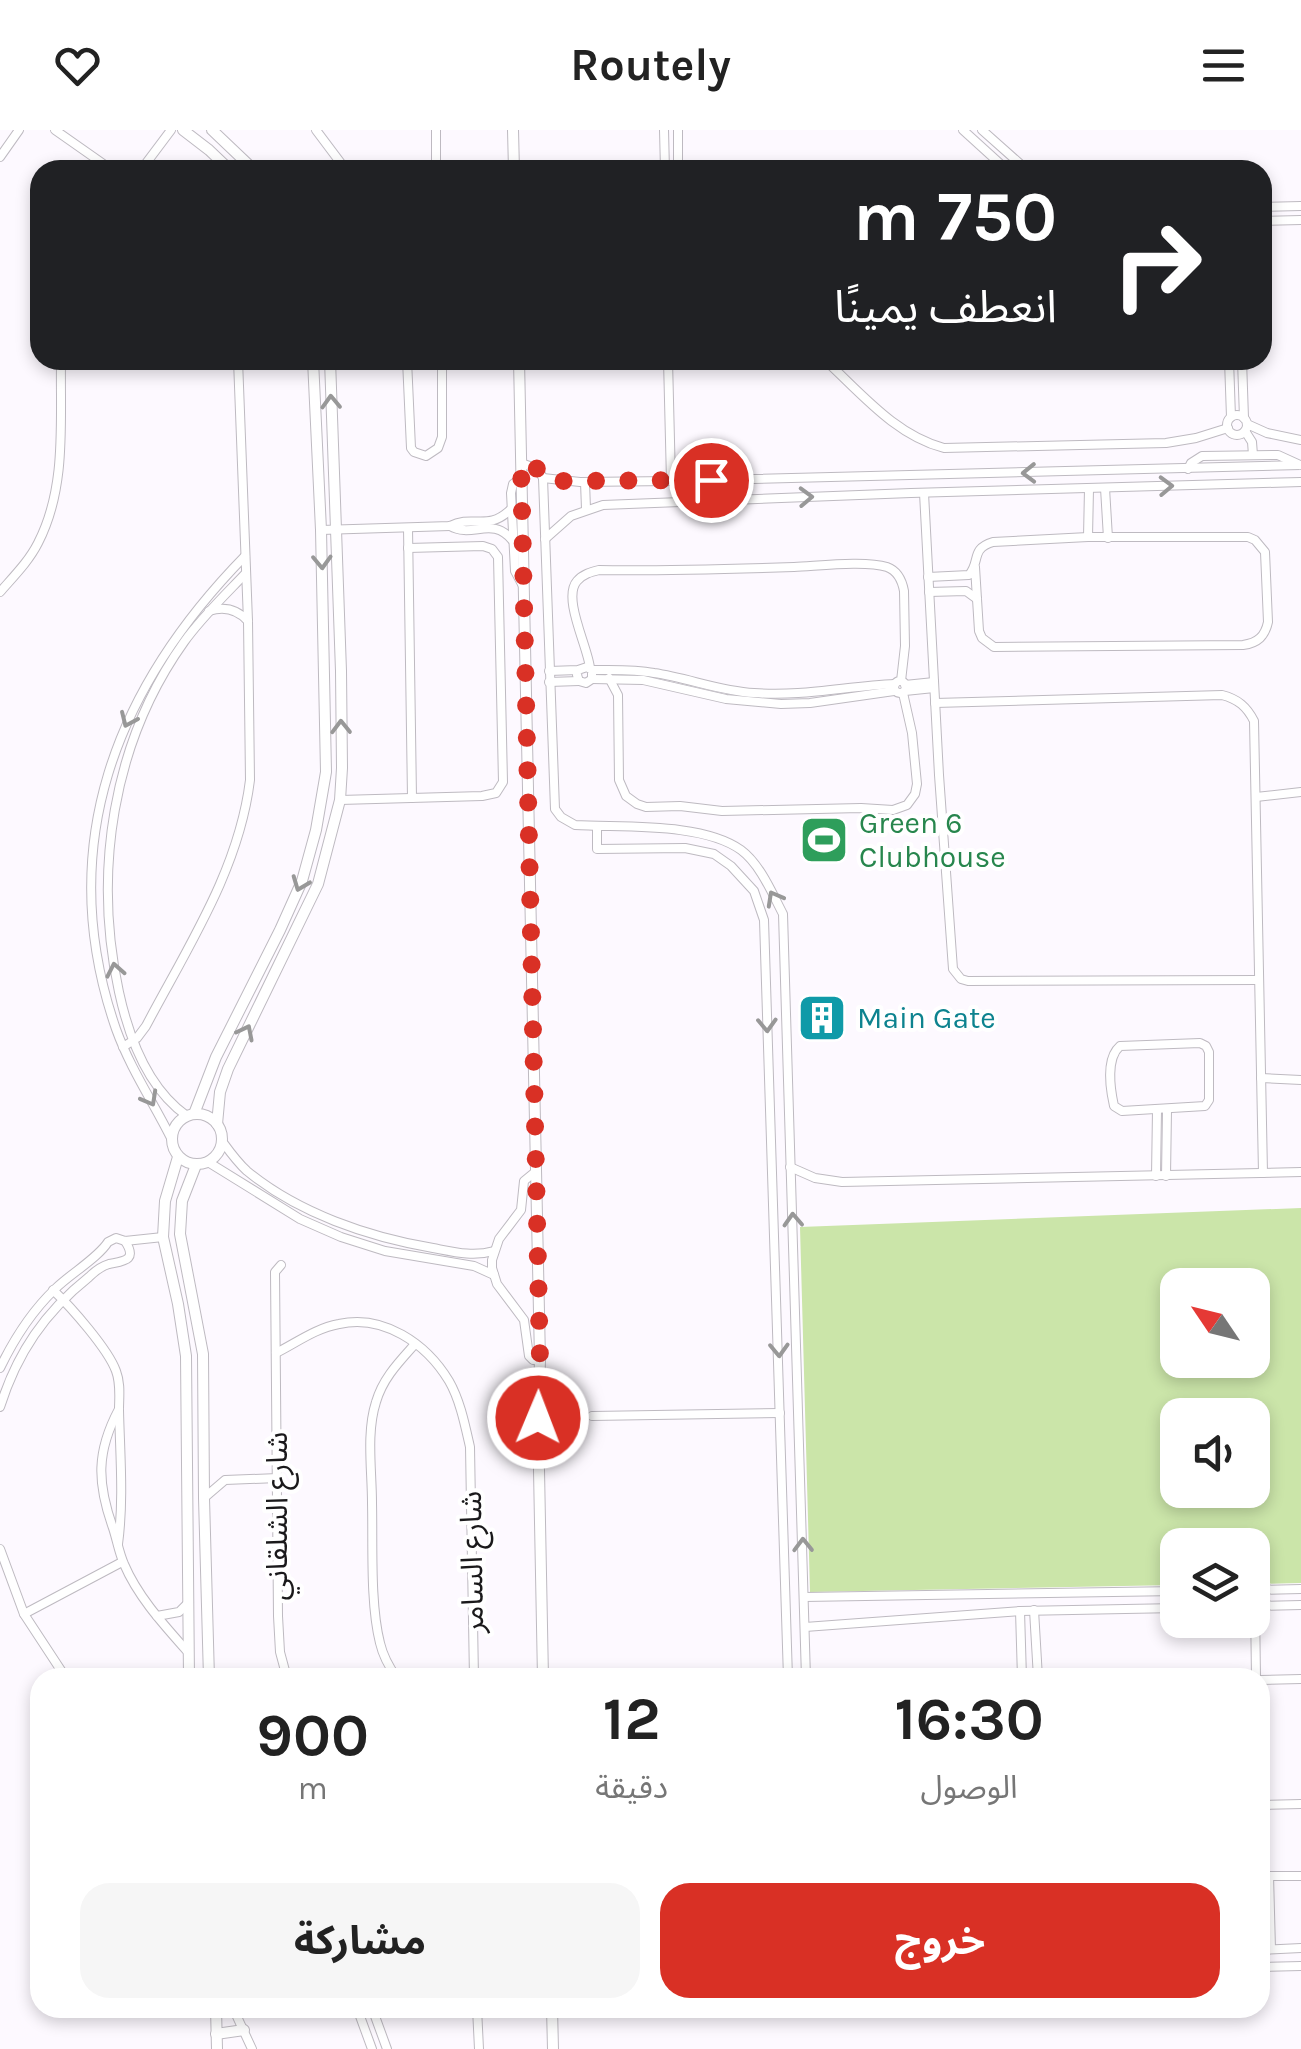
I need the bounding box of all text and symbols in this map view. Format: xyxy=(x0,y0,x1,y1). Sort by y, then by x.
icon: heart xyxy=(50,38,105,93)
icon: menu xyxy=(1196,38,1251,93)
text: Routely xyxy=(570,39,731,91)
text: 750 m xyxy=(853,176,1057,258)
icon: right xyxy=(1092,200,1222,330)
text: انعطف يمينًا xyxy=(834,281,1057,333)
one-way arrow xyxy=(321,394,342,410)
pin xyxy=(669,438,754,523)
icon: arrive xyxy=(684,453,739,508)
one-way arrow xyxy=(1020,462,1036,483)
one-way arrow xyxy=(1158,475,1174,496)
one-way arrow xyxy=(799,487,815,508)
one-way arrow xyxy=(311,555,332,571)
one-way arrow xyxy=(120,710,140,728)
one-way arrow xyxy=(331,718,352,734)
place label: Green 6 Clubhouse xyxy=(859,805,1006,875)
sports icon: Green 6 Clubhouse xyxy=(798,814,850,866)
one-way arrow xyxy=(291,874,312,891)
one-way arrow xyxy=(767,890,787,908)
one-way arrow xyxy=(105,962,126,979)
building icon: Main Gate xyxy=(796,992,848,1044)
place label: Main Gate xyxy=(857,1000,996,1036)
one-way arrow xyxy=(757,1017,778,1033)
one-way arrow xyxy=(234,1025,254,1043)
one-way arrow xyxy=(137,1089,157,1107)
one-way arrow xyxy=(783,1212,804,1228)
north arrow xyxy=(1160,1268,1270,1378)
map controls xyxy=(1160,1268,1270,1638)
one-way arrow xyxy=(768,1342,789,1358)
position arrow xyxy=(486,1366,590,1470)
button: sound xyxy=(1160,1398,1270,1508)
street label: شارع الشلقاني xyxy=(259,1432,300,1600)
street label: شارع السامر xyxy=(453,1490,495,1635)
button: layers xyxy=(1160,1528,1270,1638)
one-way arrow xyxy=(792,1537,813,1553)
text: 12 xyxy=(603,1684,660,1754)
text: 16:30 xyxy=(894,1684,1044,1754)
text: 900 xyxy=(256,1700,369,1770)
text: دقيقة xyxy=(595,1769,668,1806)
text: الوصول xyxy=(920,1769,1018,1806)
text: m xyxy=(298,1770,328,1807)
button: مشاركة xyxy=(80,1883,640,1998)
button: خروج xyxy=(660,1883,1220,1998)

